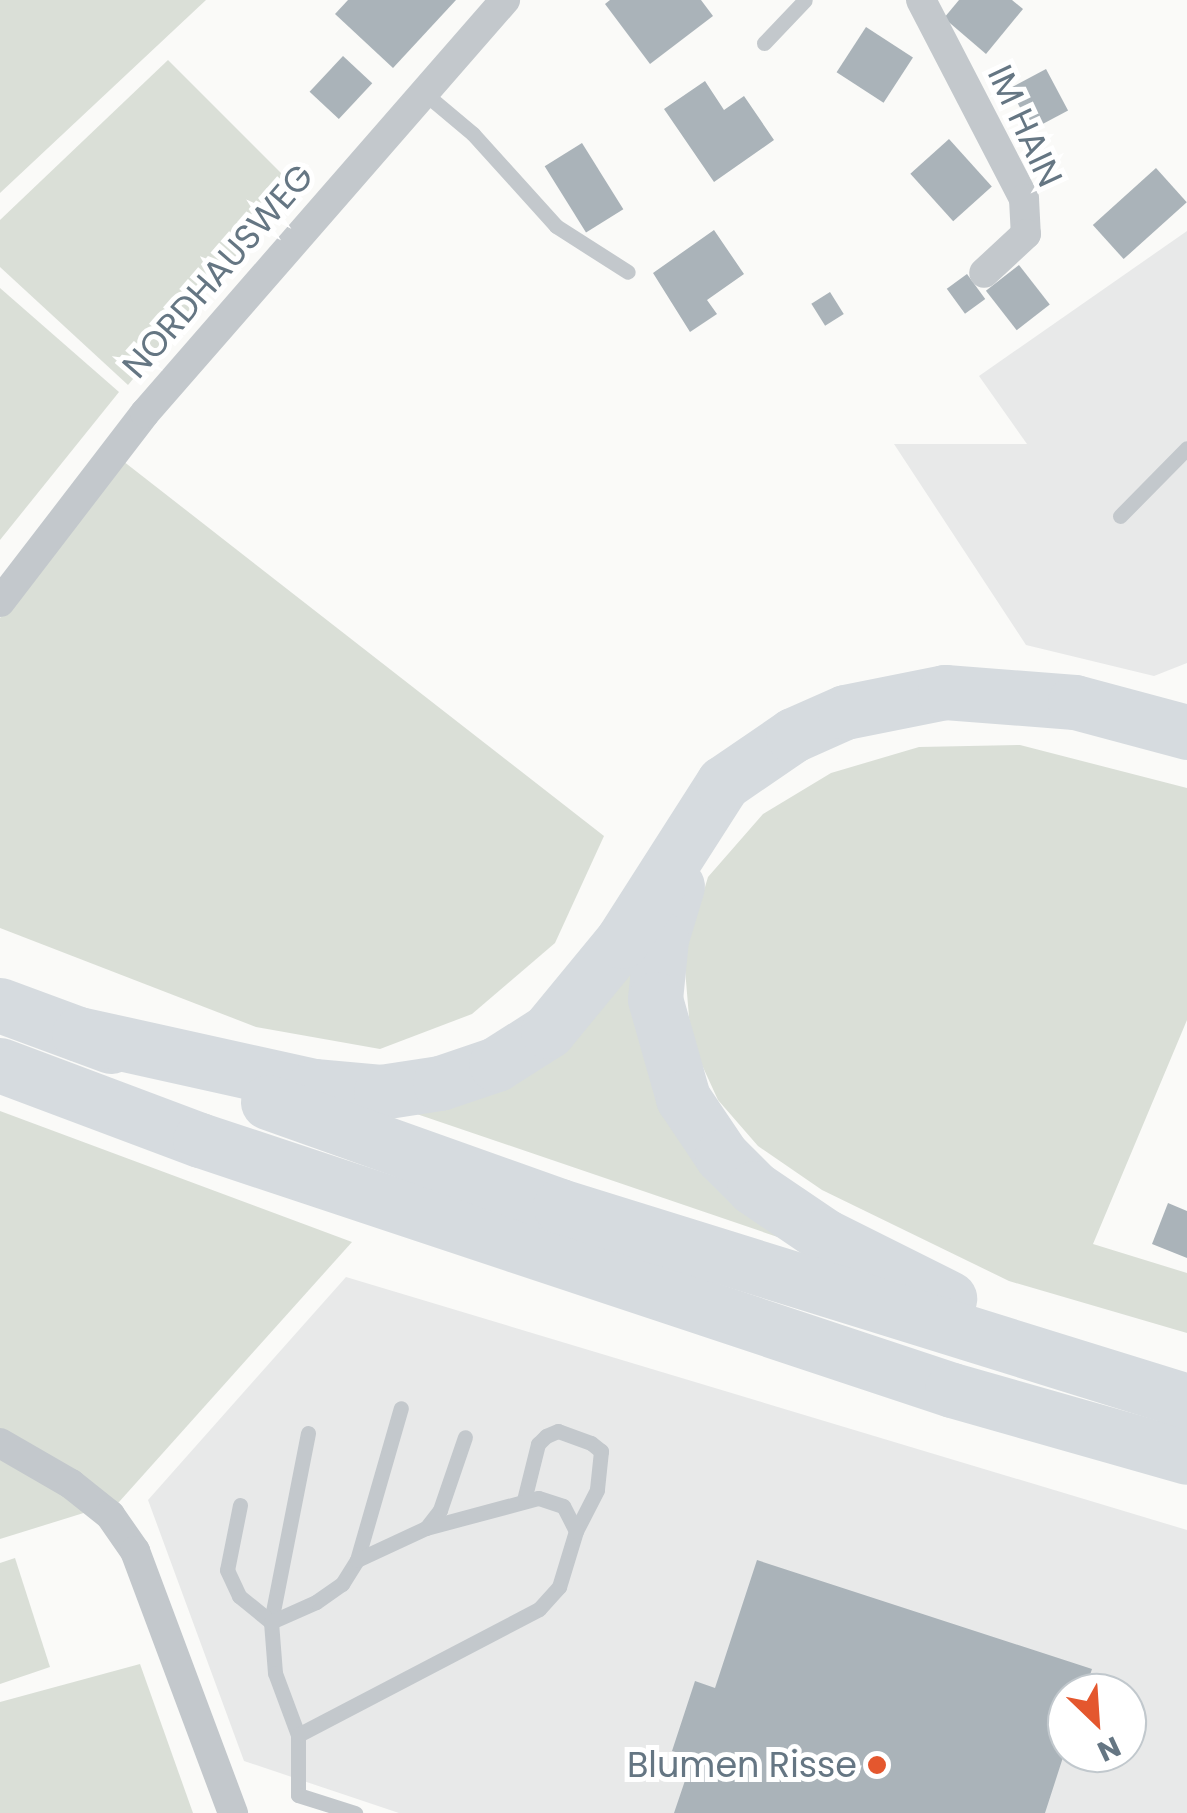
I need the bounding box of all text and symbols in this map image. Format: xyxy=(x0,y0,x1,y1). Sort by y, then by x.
street label: IM HAIN xyxy=(979,59,1071,193)
street label: NORDHAUSWEG xyxy=(114,156,322,386)
north arrow xyxy=(1047,1673,1147,1773)
text: N xyxy=(1091,1727,1127,1771)
place label: Blumen Risse xyxy=(627,1744,857,1786)
marker: Blumen Risse xyxy=(866,1754,888,1776)

